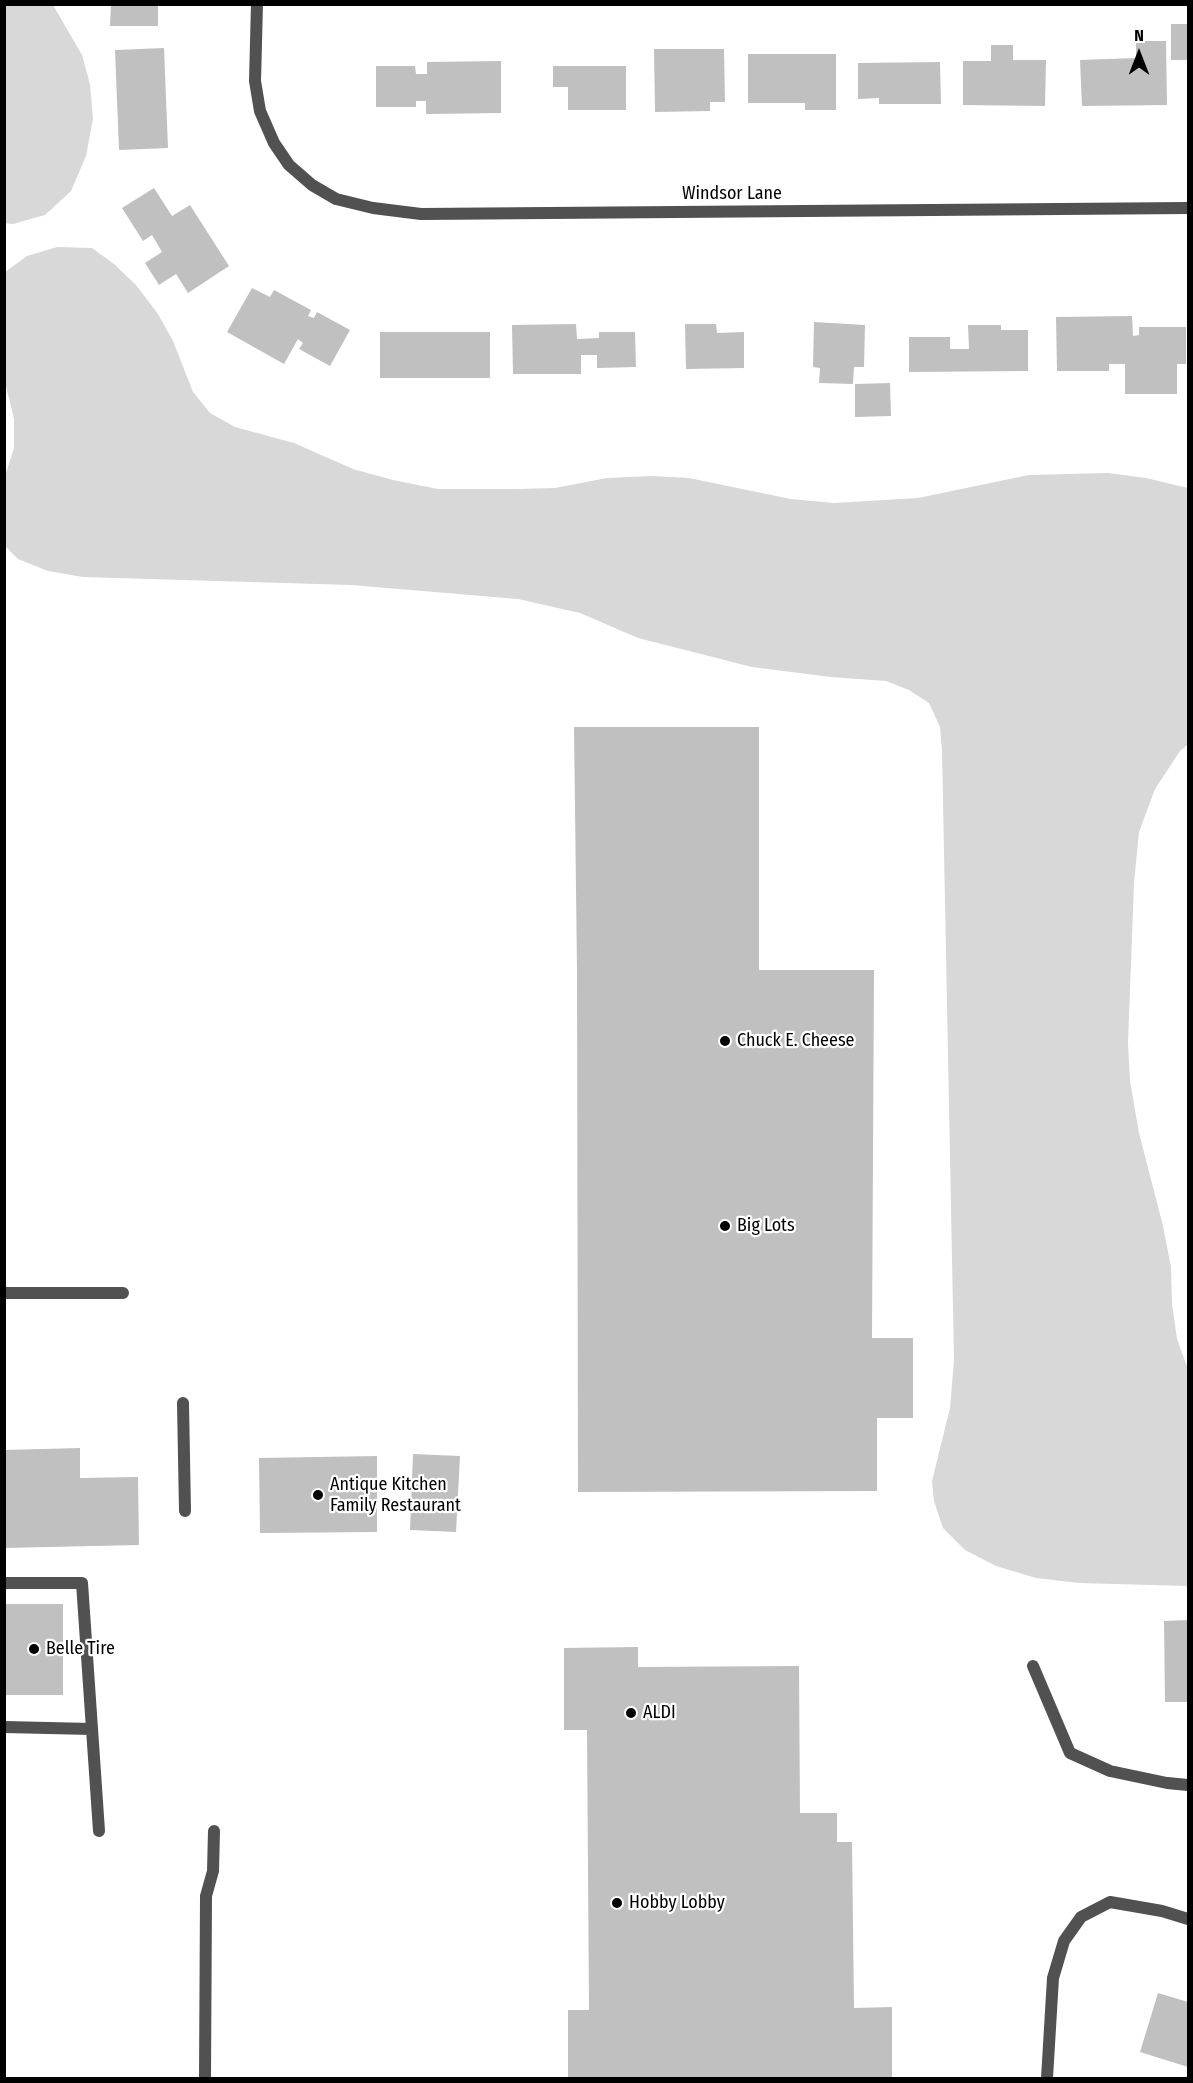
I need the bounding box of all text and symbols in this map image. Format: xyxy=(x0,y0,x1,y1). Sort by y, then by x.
north arrow xyxy=(1109,24,1169,84)
text: N xyxy=(1134,26,1144,45)
street label: Windsor Lane xyxy=(682,183,782,205)
place label: Chuck E. Cheese xyxy=(737,1030,854,1052)
marker: Chuck E. Cheese xyxy=(718,1034,732,1048)
place label: Big Lots xyxy=(737,1215,795,1237)
marker: Big Lots xyxy=(718,1219,732,1233)
place label: Antique Kitchen Family Restaurant xyxy=(330,1474,461,1516)
marker: Antique Kitchen Family Restaurant xyxy=(311,1488,325,1502)
place label: Belle Tire xyxy=(46,1638,115,1660)
marker: Belle Tire xyxy=(27,1642,41,1656)
place label: ALDI xyxy=(643,1702,676,1724)
marker: ALDI xyxy=(624,1706,638,1720)
place label: Hobby Lobby xyxy=(629,1892,725,1914)
marker: Hobby Lobby xyxy=(610,1896,624,1910)

